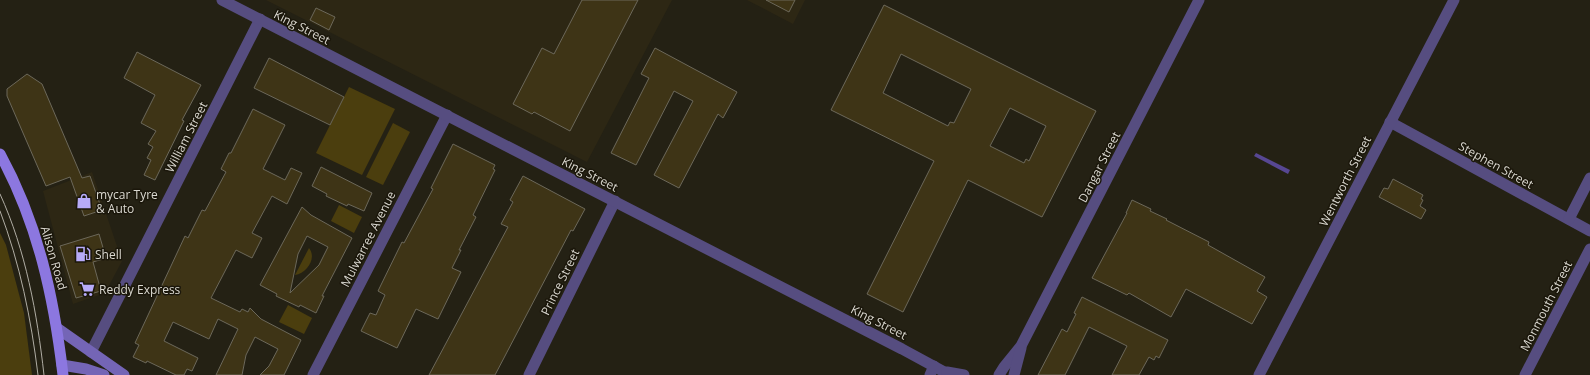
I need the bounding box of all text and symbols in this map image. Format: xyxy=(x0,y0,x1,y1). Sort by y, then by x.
street label: King Street xyxy=(271,6,333,48)
street label: William Street xyxy=(161,99,211,175)
street label: Dangar Street xyxy=(1074,129,1124,205)
street label: Wentworth Street xyxy=(1315,133,1375,229)
street label: Stephen Street xyxy=(1456,137,1536,193)
street label: King Street xyxy=(559,153,621,195)
place label: mycar Tyre & Auto xyxy=(96,186,158,217)
street label: Mulwarree Avenue xyxy=(337,188,400,290)
shop icon: mycar Tyre & Auto xyxy=(75,192,93,210)
street label: Alison Road xyxy=(37,224,71,292)
fuel station icon: Shell xyxy=(74,245,92,263)
place label: Shell xyxy=(95,246,122,263)
street label: Prince Street xyxy=(537,246,583,318)
street label: Monmouth Street xyxy=(1516,258,1576,354)
supermarket icon: Reddy Express xyxy=(78,280,96,298)
place label: Reddy Express xyxy=(99,281,181,298)
street label: King Street xyxy=(848,301,910,343)

